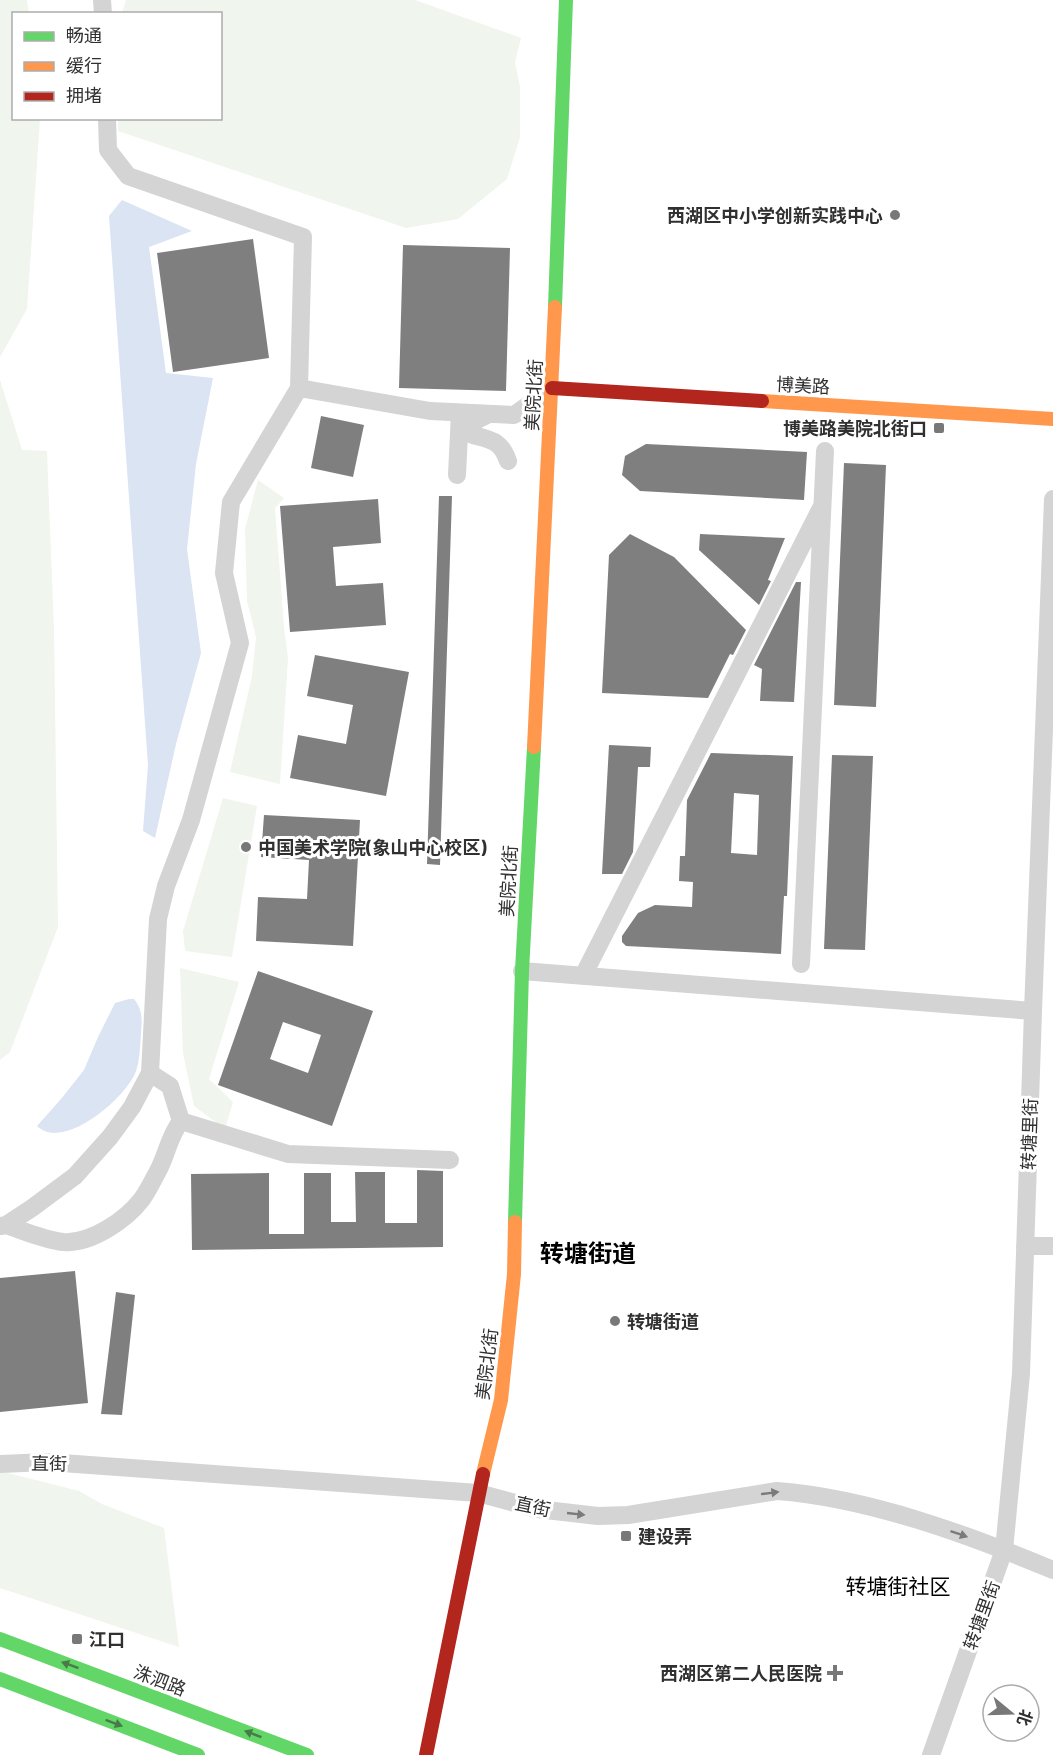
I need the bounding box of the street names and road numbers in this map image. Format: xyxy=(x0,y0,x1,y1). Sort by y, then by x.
street label: 美院北街 xyxy=(520,358,546,432)
street label: 博美路 xyxy=(775,373,831,397)
street label: 美院北街 xyxy=(495,844,521,918)
street label: 转塘里街 xyxy=(1017,1098,1041,1170)
street label: 美院北街 xyxy=(471,1327,501,1401)
street label: 直街 xyxy=(31,1452,67,1474)
street label: 直街 xyxy=(513,1491,553,1521)
street label: 转塘里街 xyxy=(958,1577,1004,1653)
street label: 洙泗路 xyxy=(131,1660,189,1700)

